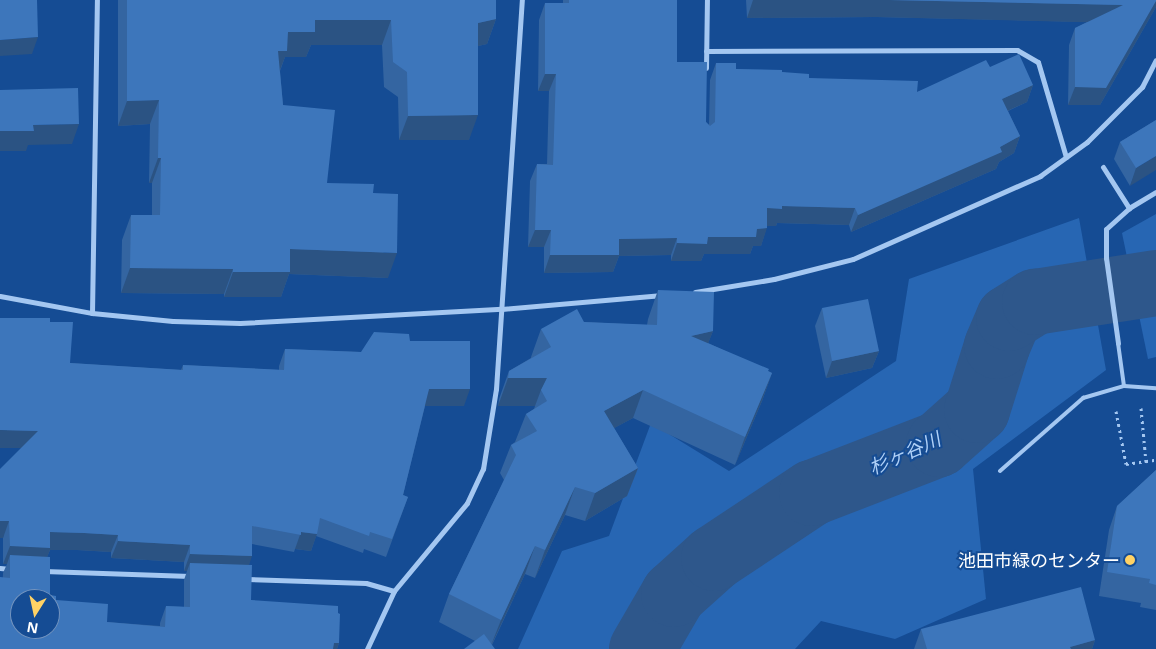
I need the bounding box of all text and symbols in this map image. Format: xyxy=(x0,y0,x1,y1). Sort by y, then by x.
water label: 杉ヶ谷川 xyxy=(866,428,944,480)
place label: 池田市緑のセンター xyxy=(958,549,1120,571)
marker: 池田市緑のセンター xyxy=(1124,554,1136,566)
north arrow xyxy=(10,589,60,639)
text: N xyxy=(25,618,40,639)

